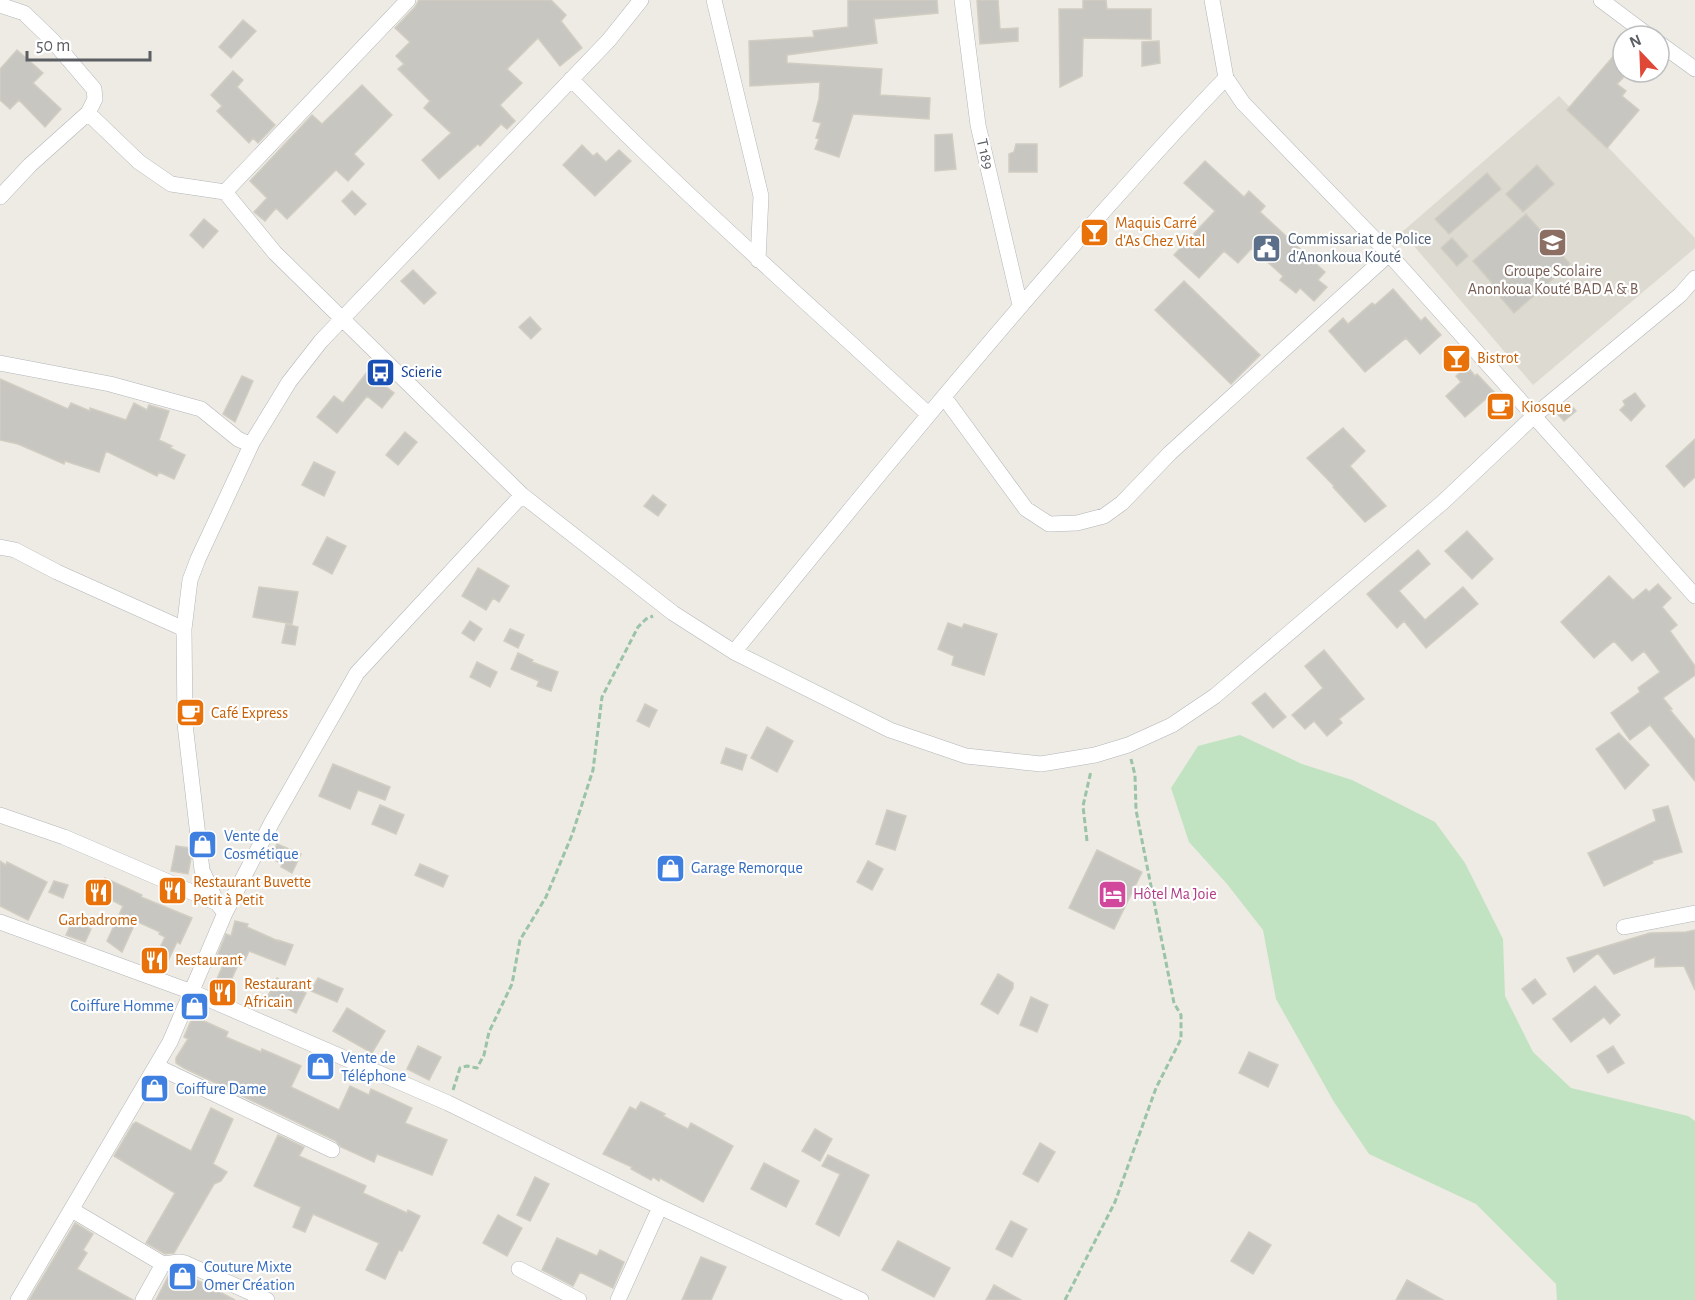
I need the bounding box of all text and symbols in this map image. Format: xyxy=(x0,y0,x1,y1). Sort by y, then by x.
scale bar xyxy=(27,24,150,62)
north arrow xyxy=(1611,24,1671,84)
text: N xyxy=(1627,32,1644,51)
text: 50 m xyxy=(36,37,70,55)
street label: T 189 xyxy=(974,137,996,171)
place label: Maquis Carré d'As Chez Vital xyxy=(1115,215,1205,249)
bar icon: Maquis Carré d'As Chez Vital xyxy=(1078,216,1110,248)
school or university icon: Groupe Scolaire Anonkoua Kouté BAD A & B xyxy=(1537,227,1569,259)
place label: Commissariat de Police d'Anonkoua Kouté xyxy=(1288,231,1431,265)
public building icon: Commissariat de Police d'Anonkoua Kouté xyxy=(1251,232,1283,264)
place label: Groupe Scolaire Anonkoua Kouté BAD A & B xyxy=(1468,263,1638,297)
bar icon: Bistrot xyxy=(1440,342,1472,374)
place label: Bistrot xyxy=(1477,350,1519,366)
bus stop icon: Scierie xyxy=(364,356,396,388)
place label: Scierie xyxy=(401,364,442,380)
cafe icon: Kiosque xyxy=(1484,391,1516,423)
place label: Kiosque xyxy=(1521,399,1571,415)
cafe icon: Café Express xyxy=(174,697,206,729)
place label: Café Express xyxy=(211,705,288,721)
place label: Vente de Cosmétique xyxy=(224,828,299,862)
shop icon: Vente de Cosmétique xyxy=(187,829,219,861)
shop icon: Garage Remorque xyxy=(654,852,686,884)
place label: Garage Remorque xyxy=(691,860,803,876)
place label: Restaurant Buvette Petit à Petit xyxy=(193,874,311,908)
restaurant icon: Restaurant Buvette Petit à Petit xyxy=(156,875,188,907)
restaurant icon: Garbadrome xyxy=(82,876,114,908)
hotel icon: Hôtel Ma Joie xyxy=(1096,878,1128,910)
place label: Hôtel Ma Joie xyxy=(1133,886,1217,902)
place label: Garbadrome xyxy=(59,912,137,928)
restaurant icon: Restaurant xyxy=(138,944,170,976)
place label: Restaurant xyxy=(175,952,243,968)
place label: Restaurant Africain xyxy=(244,976,312,1010)
restaurant icon: Restaurant Africain xyxy=(207,977,239,1009)
shop icon: Coiffure Homme xyxy=(179,990,211,1022)
place label: Coiffure Homme xyxy=(70,998,174,1014)
place label: Vente de Téléphone xyxy=(341,1050,406,1084)
shop icon: Vente de Téléphone xyxy=(304,1051,336,1083)
shop icon: Coiffure Dame xyxy=(139,1073,171,1105)
place label: Coiffure Dame xyxy=(176,1081,266,1097)
place label: Couture Mixte Omer Création xyxy=(204,1259,295,1293)
shop icon: Couture Mixte Omer Création xyxy=(167,1260,199,1292)

